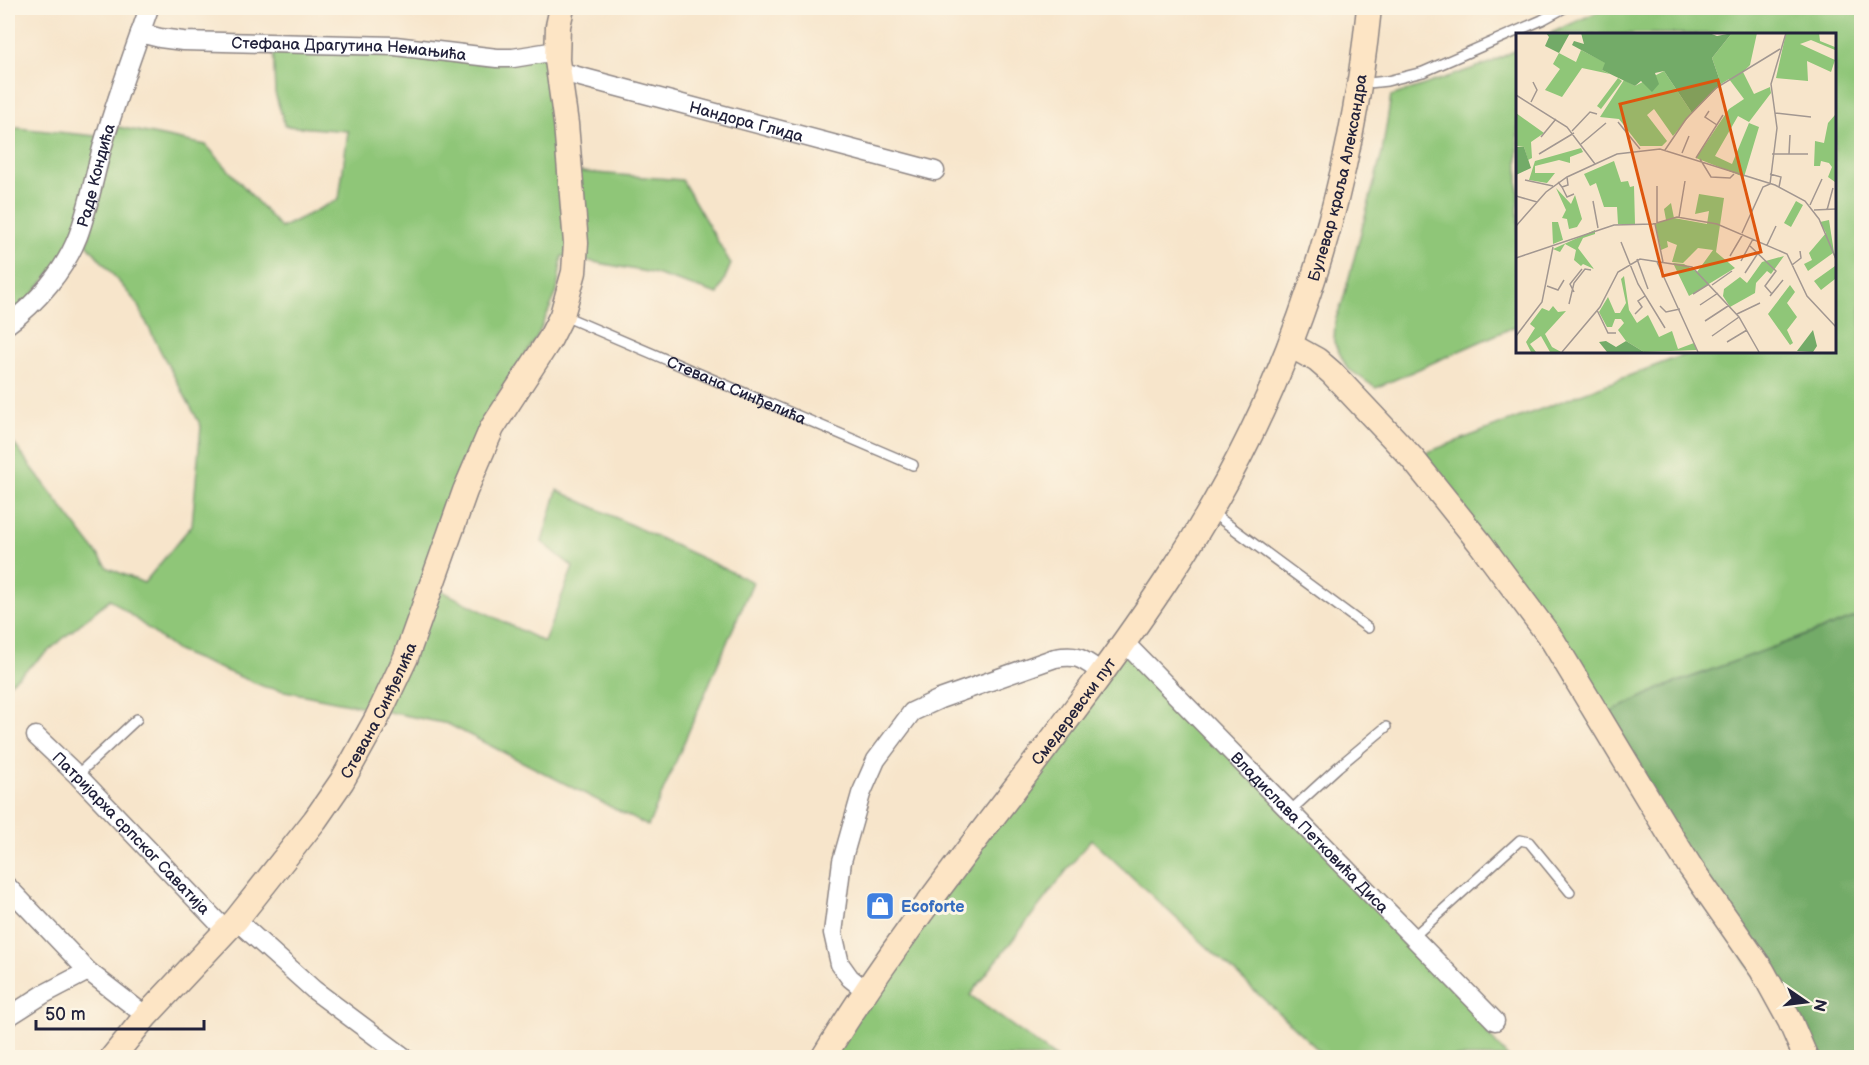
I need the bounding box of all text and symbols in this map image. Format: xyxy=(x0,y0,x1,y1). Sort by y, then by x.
inset map xyxy=(1516,33,1836,352)
street label: Стефана Драгутина Немањића xyxy=(231,34,468,65)
street label: Булевар краља Александра xyxy=(1305,73,1372,284)
street label: Нандора Глида xyxy=(687,98,806,147)
street label: Раде Кондића xyxy=(74,121,120,230)
street label: Стевана Синђелића xyxy=(663,353,809,429)
street label: Стевана Синђелића xyxy=(337,640,422,782)
street label: Смедеревски пут xyxy=(1028,654,1121,769)
street label: Патријарха српског Саватија xyxy=(48,749,214,919)
street label: Владислава Петковића Диса xyxy=(1226,749,1392,918)
shop icon: Ecoforte xyxy=(864,890,896,922)
place label: Ecoforte xyxy=(901,898,964,917)
north arrow xyxy=(1776,972,1836,1032)
scale bar xyxy=(36,993,204,1031)
text: N xyxy=(1808,997,1830,1013)
text: 50 m xyxy=(45,1004,86,1025)

